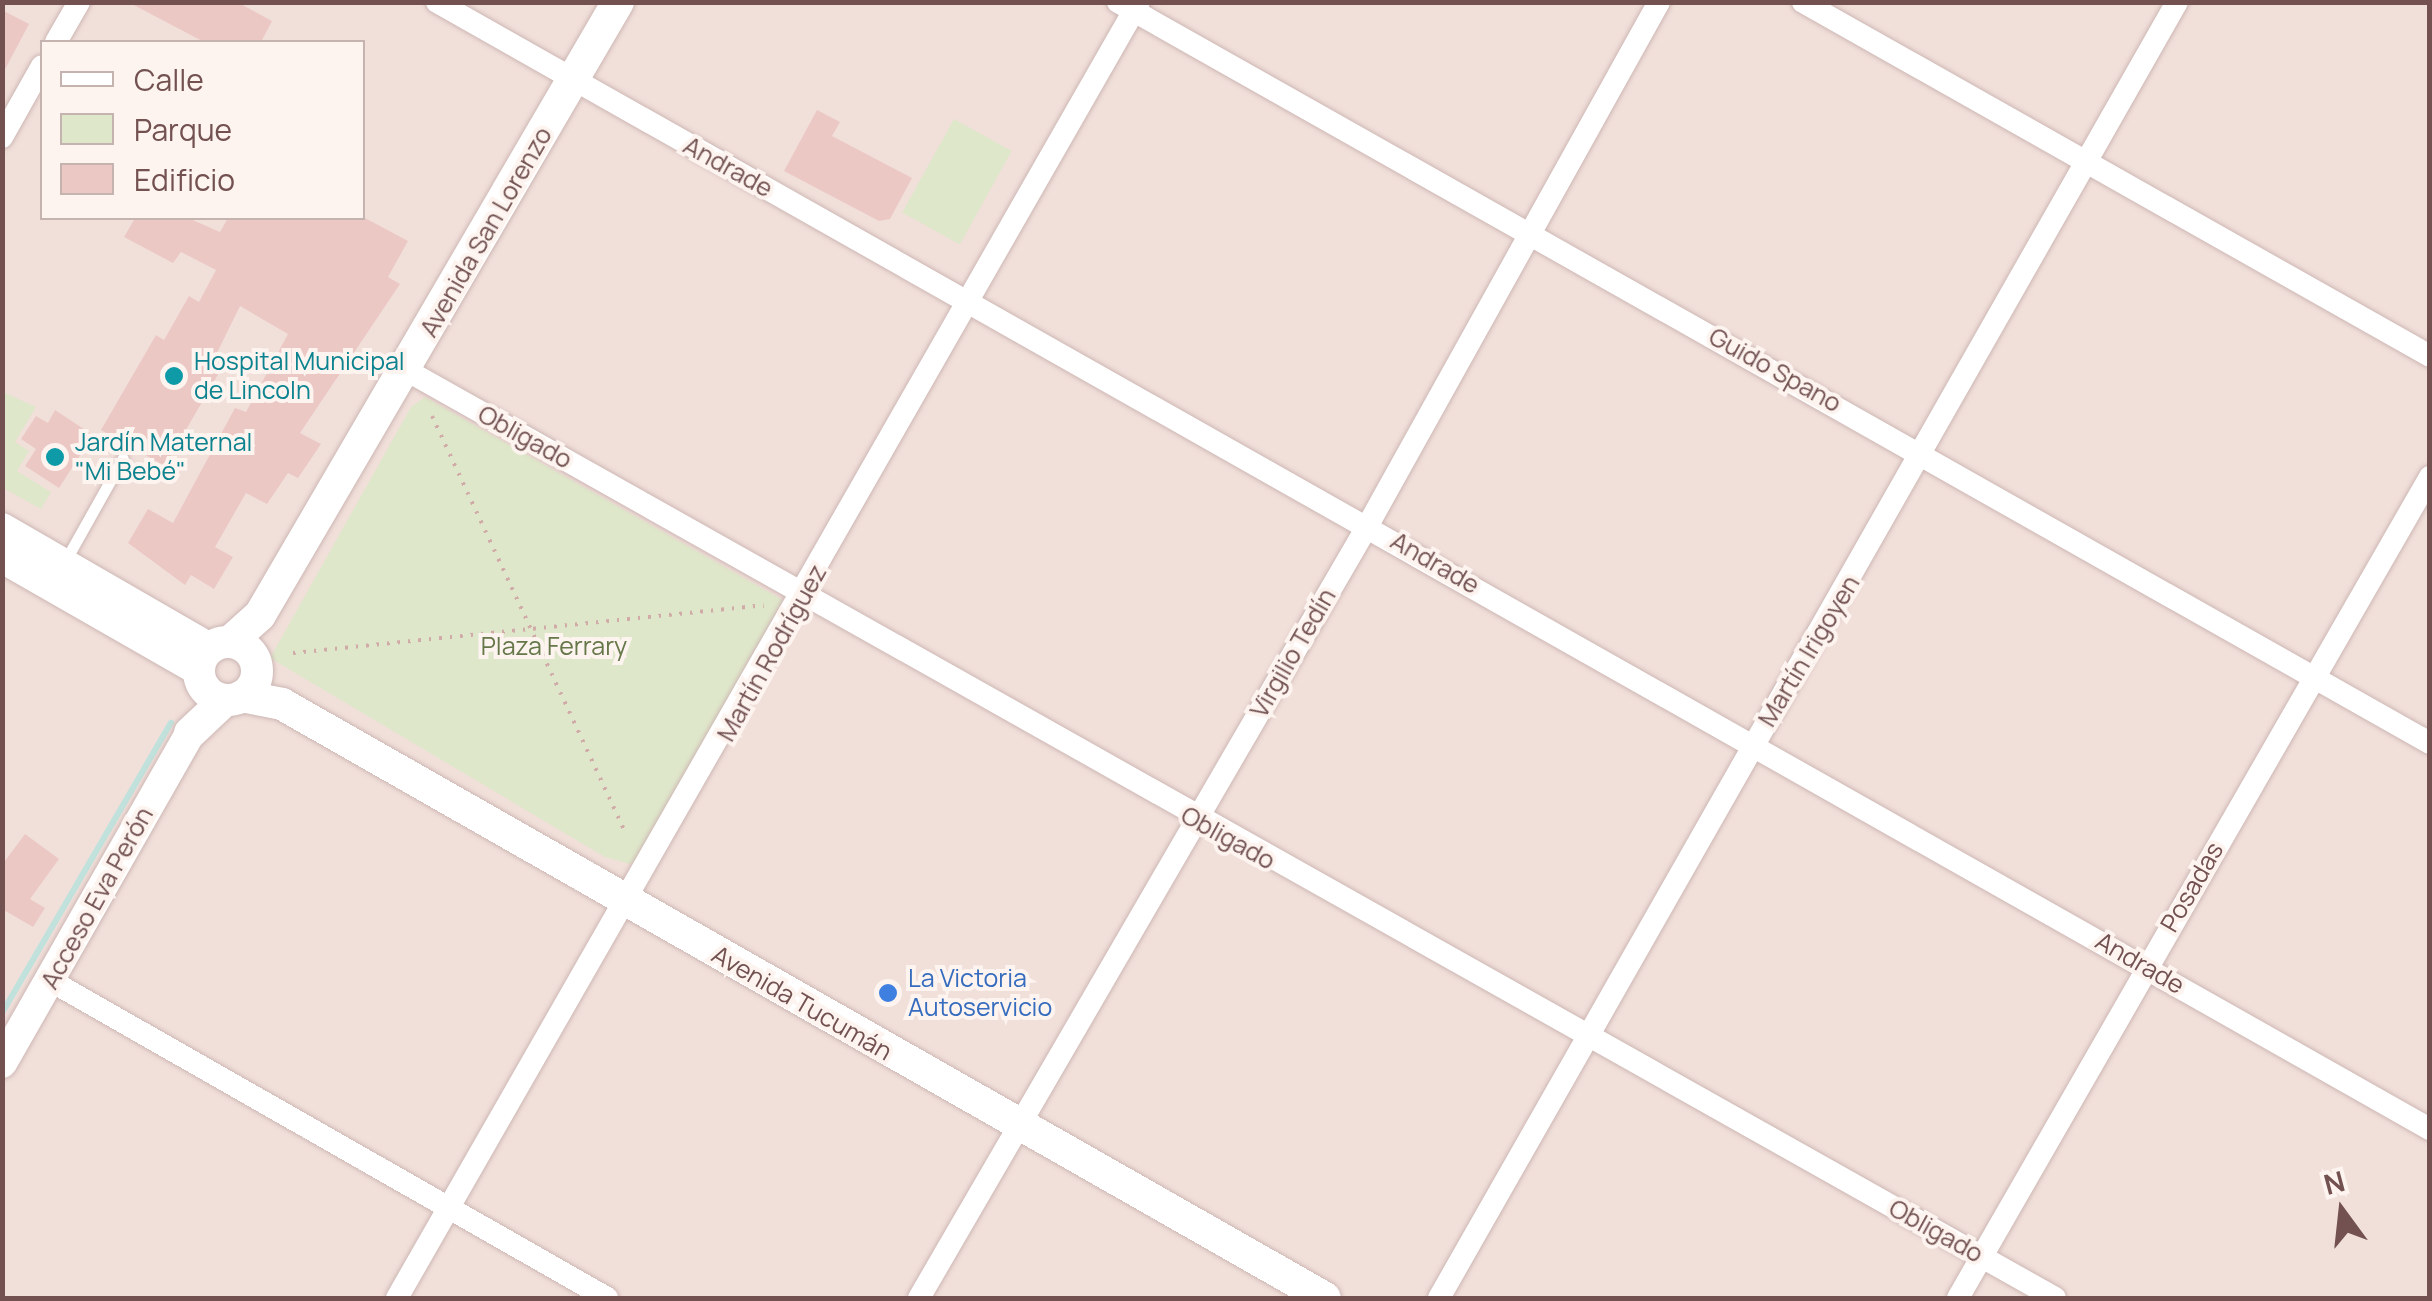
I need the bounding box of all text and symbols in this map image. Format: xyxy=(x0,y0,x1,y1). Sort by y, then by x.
legend xyxy=(40,40,365,220)
text: Calle xyxy=(134,59,204,100)
text: Parque xyxy=(134,109,232,150)
street label: Avenida San Lorenzo xyxy=(414,122,558,342)
street label: Andrade xyxy=(678,130,778,204)
text: Edificio xyxy=(134,159,235,200)
street label: Guido Spano xyxy=(1704,321,1846,419)
place label: Hospital Municipal de Lincoln xyxy=(194,347,405,406)
marker: Hospital Municipal de Lincoln xyxy=(163,365,185,387)
street label: Obligado xyxy=(473,399,577,475)
place label: Jardín Maternal "Mi Bebé" xyxy=(75,428,252,487)
marker: Jardín Maternal "Mi Bebé" xyxy=(44,446,66,468)
street label: Andrade xyxy=(1385,526,1485,600)
street label: Martín Rodríguez xyxy=(711,559,833,747)
street label: Martín Irigoyen xyxy=(1752,570,1866,732)
street label: Virgilio Tedín xyxy=(1244,583,1342,723)
park label: Plaza Ferrary xyxy=(481,631,627,661)
street label: Obligado xyxy=(1176,800,1280,876)
street label: Acceso Eva Perón xyxy=(35,802,159,994)
street label: Posadas xyxy=(2154,837,2230,937)
street label: Andrade xyxy=(2090,926,2190,1000)
street label: Avenida Tucumán xyxy=(707,939,897,1067)
place label: La Victoria Autoservicio xyxy=(908,964,1052,1023)
marker: La Victoria Autoservicio xyxy=(877,982,899,1004)
north arrow xyxy=(2292,1161,2392,1261)
text: N xyxy=(2320,1161,2349,1203)
street label: Obligado xyxy=(1884,1193,1988,1269)

